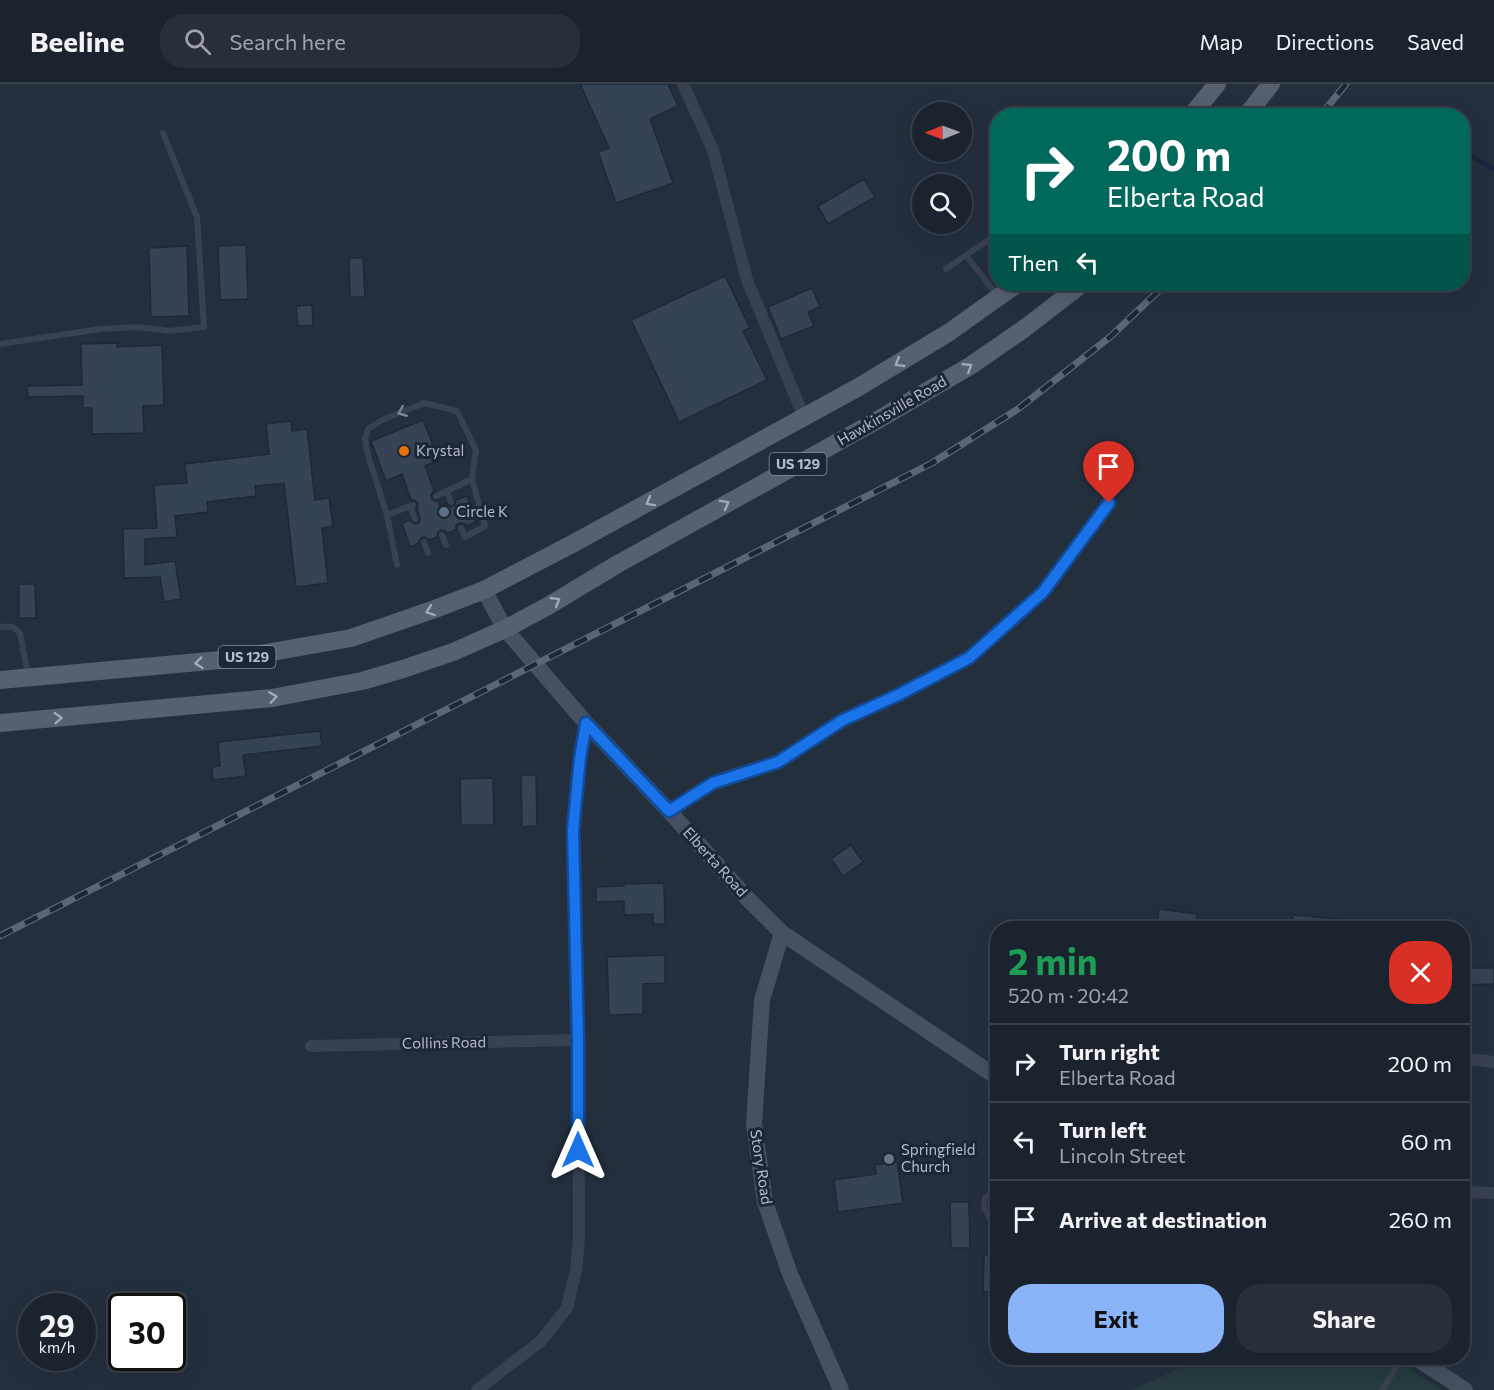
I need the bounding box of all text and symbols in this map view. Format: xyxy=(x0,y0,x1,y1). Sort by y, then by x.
search box xyxy=(160,14,580,68)
text: Beeline xyxy=(30,24,124,58)
icon: search xyxy=(181,25,214,58)
text: Search here xyxy=(229,28,346,55)
text: Map xyxy=(1200,29,1243,54)
text: Directions xyxy=(1276,29,1374,54)
text: Saved xyxy=(1407,29,1464,54)
north arrow xyxy=(912,102,972,162)
map controls xyxy=(912,102,972,234)
text: 200 m xyxy=(1107,128,1231,180)
icon: right xyxy=(1008,132,1086,210)
button: search xyxy=(912,174,972,234)
text: Elberta Road xyxy=(1107,180,1264,213)
icon: left xyxy=(1071,246,1104,279)
text: Then xyxy=(1008,249,1059,276)
one-way arrow xyxy=(895,356,905,368)
one-way arrow xyxy=(962,362,972,374)
street label: Hawkinsville Road xyxy=(834,372,949,449)
one-way arrow xyxy=(397,405,407,418)
place label: Krystal xyxy=(416,441,464,459)
pin xyxy=(1083,441,1134,503)
marker: Krystal xyxy=(397,444,411,458)
icon: arrive xyxy=(1092,450,1125,483)
road number: US 129 xyxy=(770,453,826,475)
one-way arrow xyxy=(645,495,656,506)
one-way arrow xyxy=(719,500,730,512)
place label: Circle K xyxy=(456,502,508,520)
marker: Circle K xyxy=(437,505,451,519)
one-way arrow xyxy=(550,597,560,609)
one-way arrow xyxy=(425,603,436,616)
road number: US 129 xyxy=(218,646,276,668)
one-way arrow xyxy=(195,656,204,669)
one-way arrow xyxy=(269,692,278,704)
one-way arrow xyxy=(54,712,63,725)
street label: Elberta Road xyxy=(680,823,752,900)
text: 2 min xyxy=(1008,938,1098,982)
button: close xyxy=(1389,941,1452,1004)
text: 520 m · 20:42 xyxy=(1008,983,1129,1007)
street label: Collins Road xyxy=(402,1032,486,1052)
text: Turn right xyxy=(1059,1038,1160,1065)
icon: right xyxy=(1008,1047,1041,1080)
text: 200 m xyxy=(1388,1050,1452,1077)
text: Elberta Road xyxy=(1059,1065,1176,1089)
text: Turn left xyxy=(1059,1116,1146,1143)
position arrow xyxy=(546,1118,610,1182)
icon: left xyxy=(1008,1125,1041,1158)
street label: Story Road xyxy=(747,1128,777,1205)
text: 60 m xyxy=(1401,1128,1452,1155)
place label: Springfield Church xyxy=(901,1140,975,1175)
text: Lincoln Street xyxy=(1059,1143,1186,1167)
marker: Springfield Church xyxy=(882,1152,896,1166)
icon: arrive xyxy=(1008,1203,1041,1236)
text: Arrive at destination xyxy=(1059,1206,1267,1233)
text: 260 m xyxy=(1389,1206,1452,1233)
button: Exit xyxy=(1008,1284,1224,1353)
button: Share xyxy=(1236,1284,1452,1353)
speed limit sign: 30 xyxy=(108,1293,186,1371)
text: 29 xyxy=(39,1306,75,1343)
text: km/h xyxy=(39,1338,75,1356)

